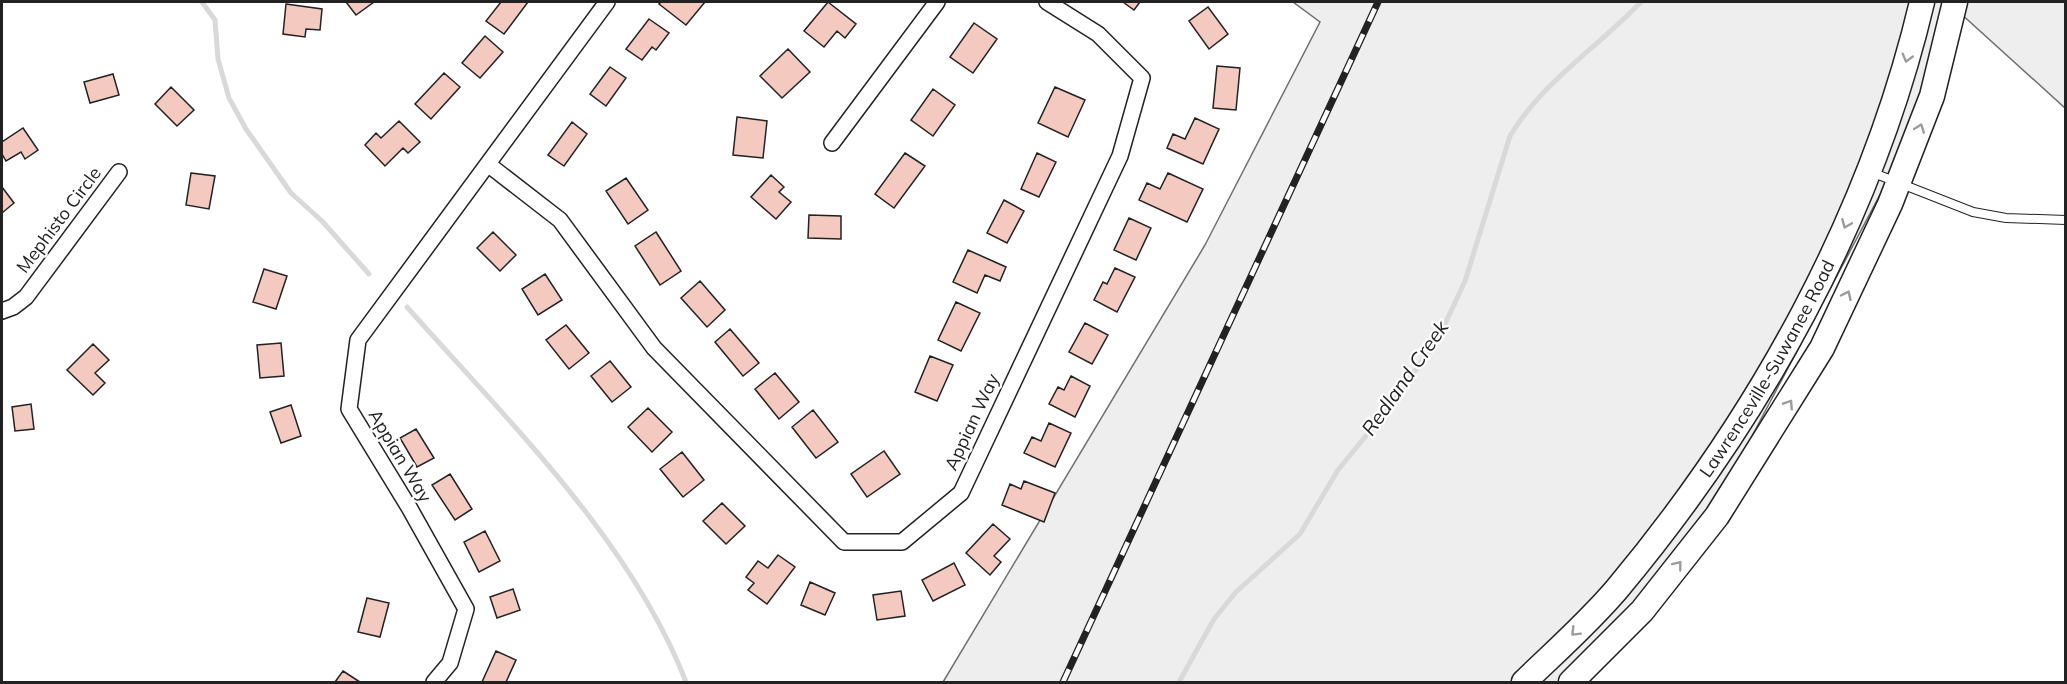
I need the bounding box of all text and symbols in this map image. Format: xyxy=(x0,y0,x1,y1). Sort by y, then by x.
one-way arrow xyxy=(1902,52,1914,63)
one-way arrow xyxy=(1912,123,1925,134)
street label: Mephisto Circle xyxy=(11,162,106,277)
one-way arrow xyxy=(1841,218,1853,229)
street label: Lawrenceville-Suwanee Road xyxy=(1694,256,1839,481)
one-way arrow xyxy=(1840,291,1852,302)
water label: Redland Creek xyxy=(1356,315,1454,440)
street label: Appian Way xyxy=(939,369,1004,474)
one-way arrow xyxy=(1781,400,1792,411)
street label: Appian Way xyxy=(364,405,437,507)
one-way arrow xyxy=(1671,561,1682,572)
one-way arrow xyxy=(1571,624,1582,635)

